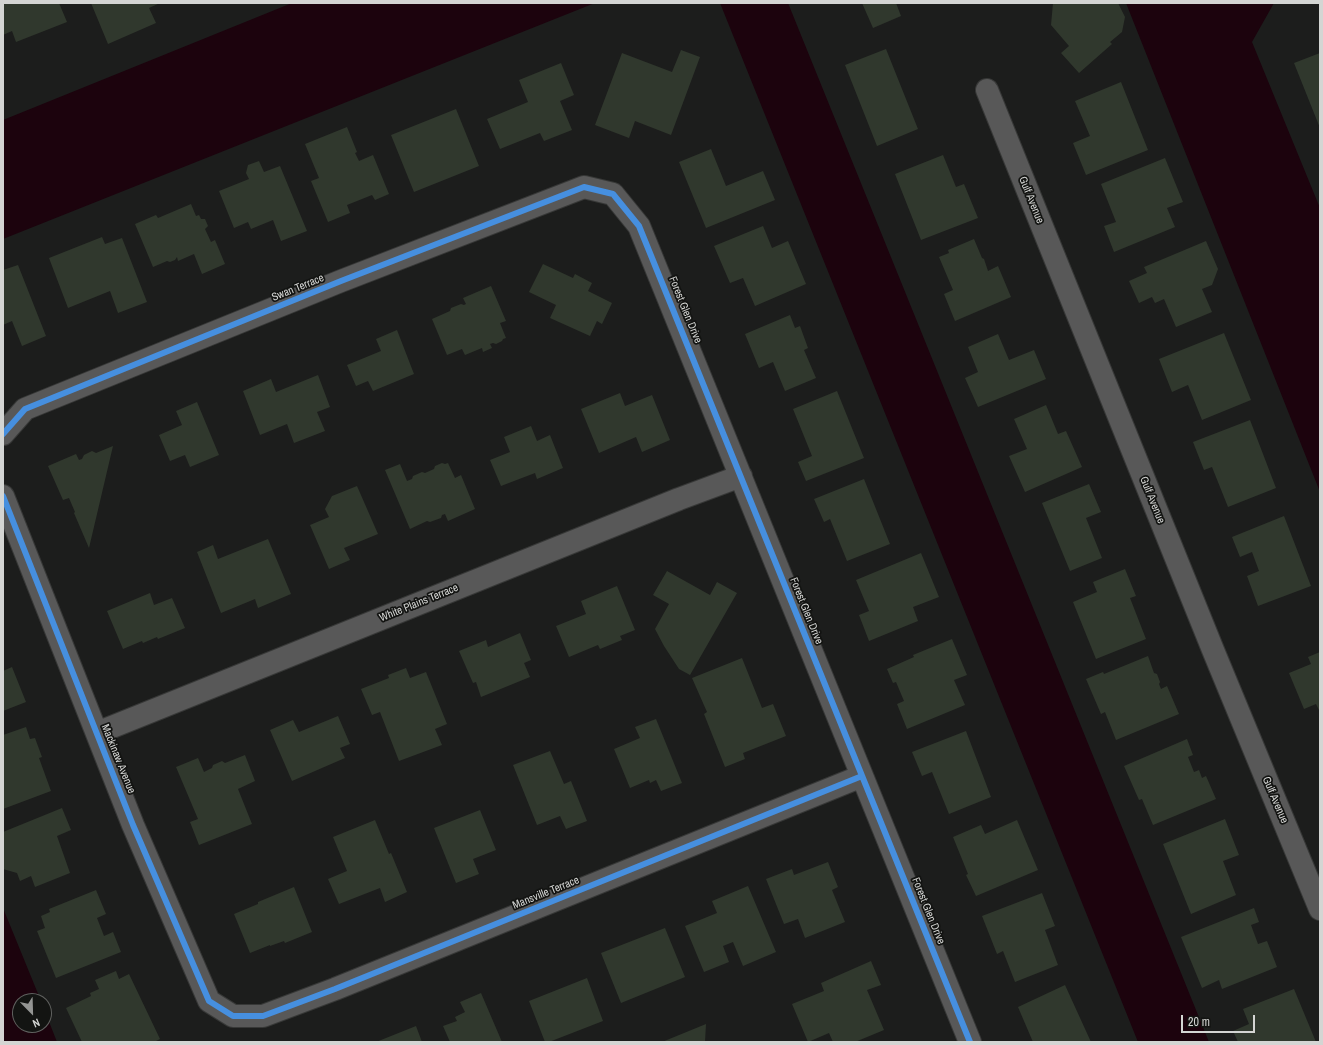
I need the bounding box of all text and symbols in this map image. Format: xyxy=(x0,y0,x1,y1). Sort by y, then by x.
street label: Gulf Avenue xyxy=(1016,175,1046,225)
street label: Swan Terrace xyxy=(270,272,326,304)
street label: Forest Glen Drive xyxy=(666,275,704,345)
street label: Gulf Avenue xyxy=(1137,475,1167,525)
street label: Forest Glen Drive xyxy=(787,576,825,646)
street label: White Plains Terrace xyxy=(378,581,460,625)
street label: Mackinaw Avenue xyxy=(98,722,138,796)
street label: Gulf Avenue xyxy=(1259,775,1291,825)
street label: Mansville Terrace xyxy=(511,874,581,912)
street label: Forest Glen Drive xyxy=(909,876,947,946)
north arrow xyxy=(12,993,52,1033)
scale bar xyxy=(1183,1007,1257,1033)
text: 20 m xyxy=(1188,1014,1210,1030)
text: N xyxy=(31,1015,42,1031)

